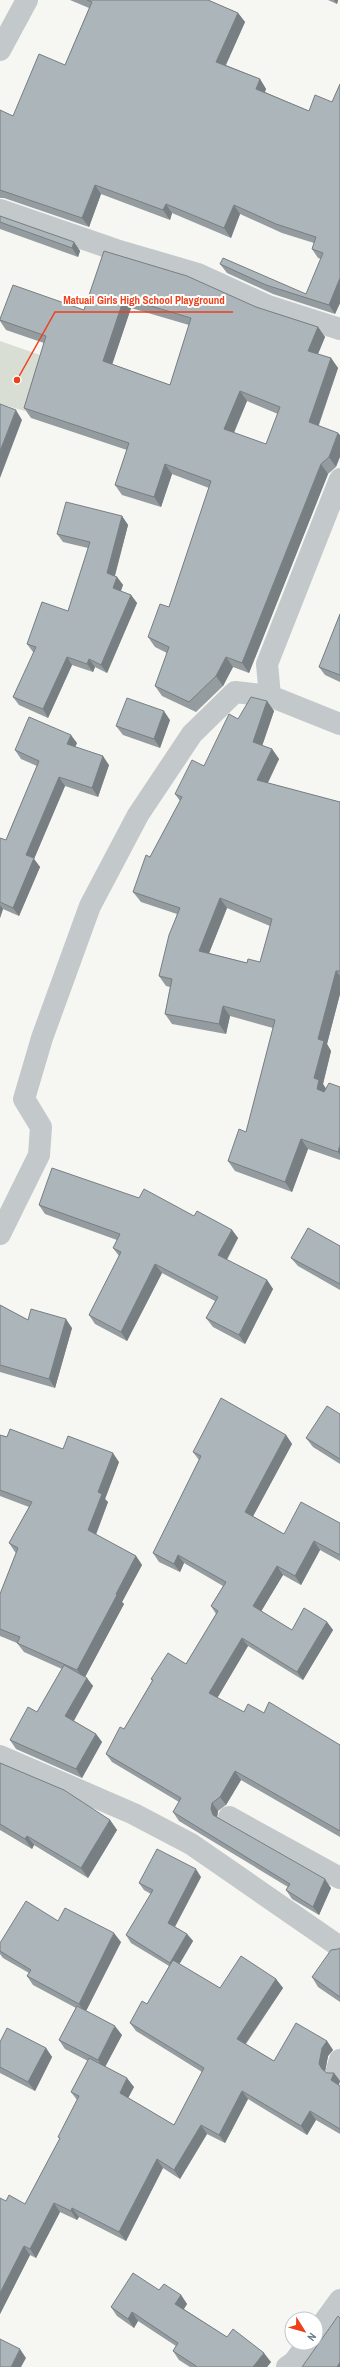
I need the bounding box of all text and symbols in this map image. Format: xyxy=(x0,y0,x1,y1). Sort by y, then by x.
callout: Matuail Girls High School Playground xyxy=(55,289,233,312)
text: Matuail Girls High School Playground xyxy=(63,293,225,307)
north arrow xyxy=(284,2311,324,2351)
text: N xyxy=(304,2330,320,2344)

